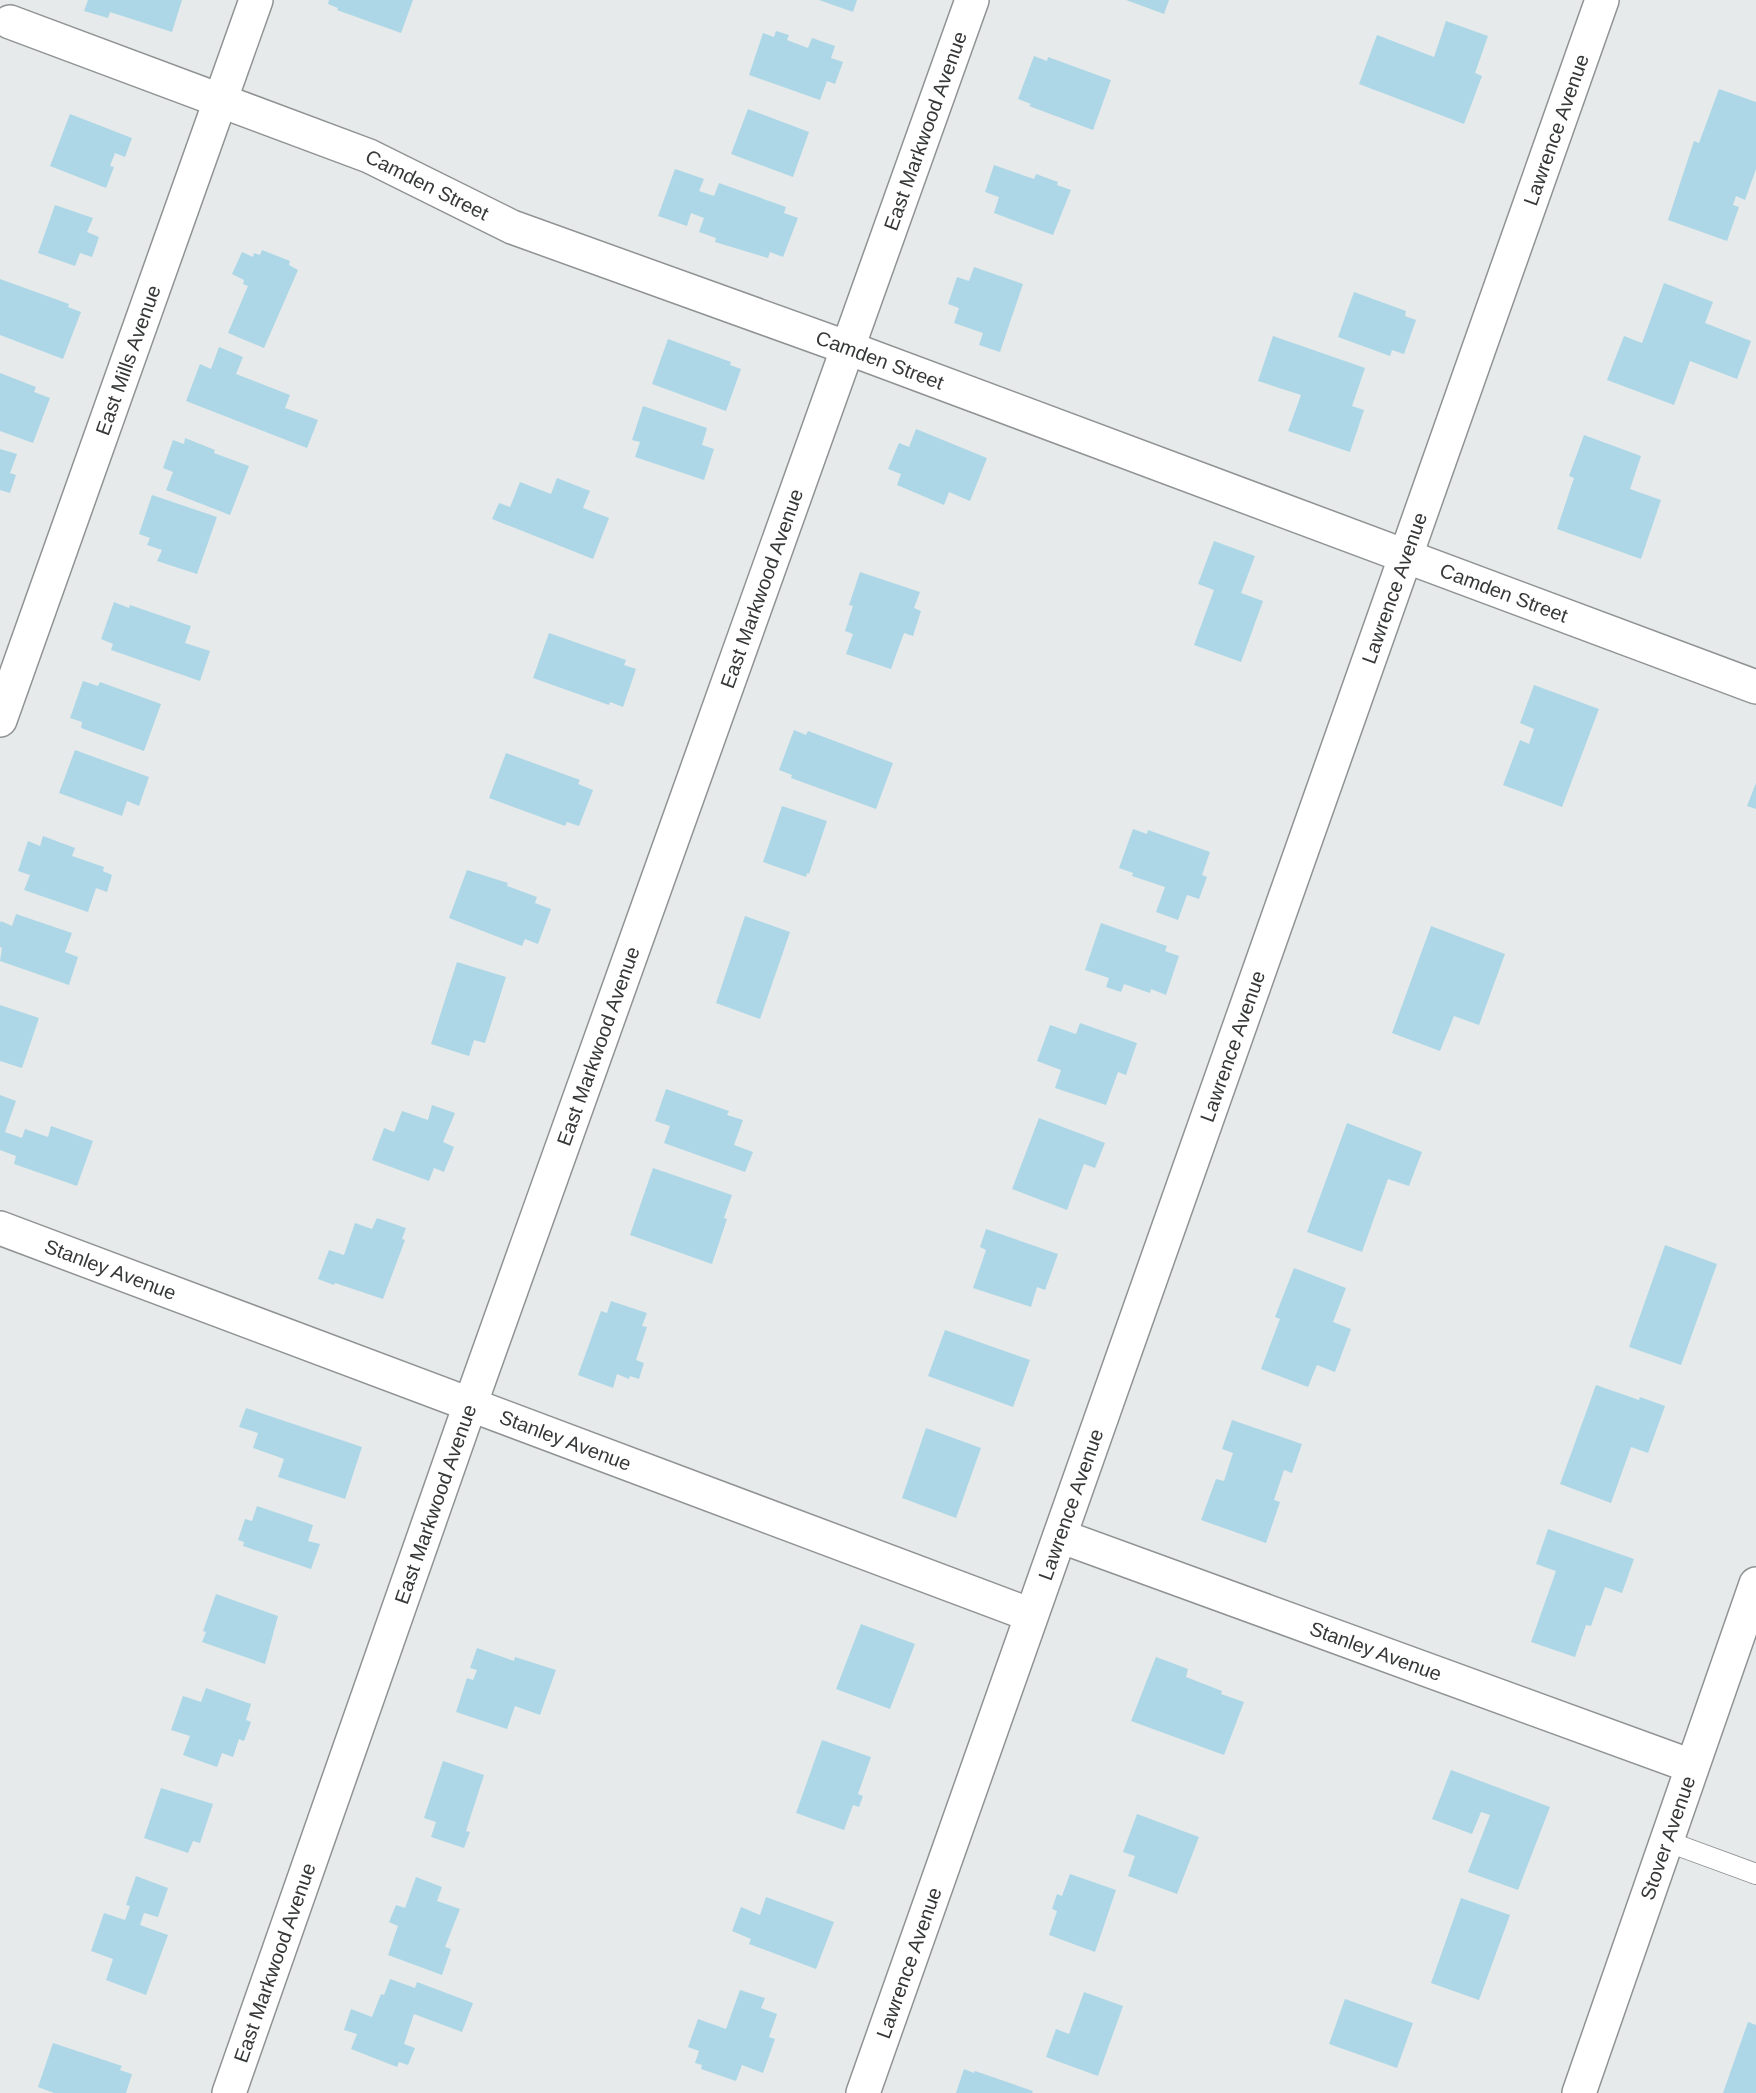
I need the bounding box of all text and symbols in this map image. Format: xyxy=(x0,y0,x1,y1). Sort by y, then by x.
street label: East Markwood Avenue xyxy=(880,28,971,233)
street label: Lawrence Avenue xyxy=(1519,51,1593,208)
street label: Camden Street xyxy=(362,145,493,225)
street label: East Mills Avenue xyxy=(91,282,165,438)
street label: Camden Street xyxy=(813,326,947,394)
street label: East Markwood Avenue xyxy=(716,486,807,691)
street label: Lawrence Avenue xyxy=(1358,510,1431,667)
street label: Camden Street xyxy=(1437,559,1571,627)
street label: East Markwood Avenue xyxy=(553,944,644,1149)
street label: Lawrence Avenue xyxy=(1196,968,1269,1125)
street label: Stanley Avenue xyxy=(42,1235,179,1304)
street label: East Markwood Avenue xyxy=(390,1401,480,1607)
street label: Stanley Avenue xyxy=(497,1406,634,1475)
street label: Lawrence Avenue xyxy=(1034,1426,1108,1583)
street label: Stanley Avenue xyxy=(1307,1617,1445,1685)
street label: Stover Avenue xyxy=(1636,1773,1699,1903)
street label: East Markwood Avenue xyxy=(230,1860,320,2065)
street label: Lawrence Avenue xyxy=(872,1884,946,2041)

